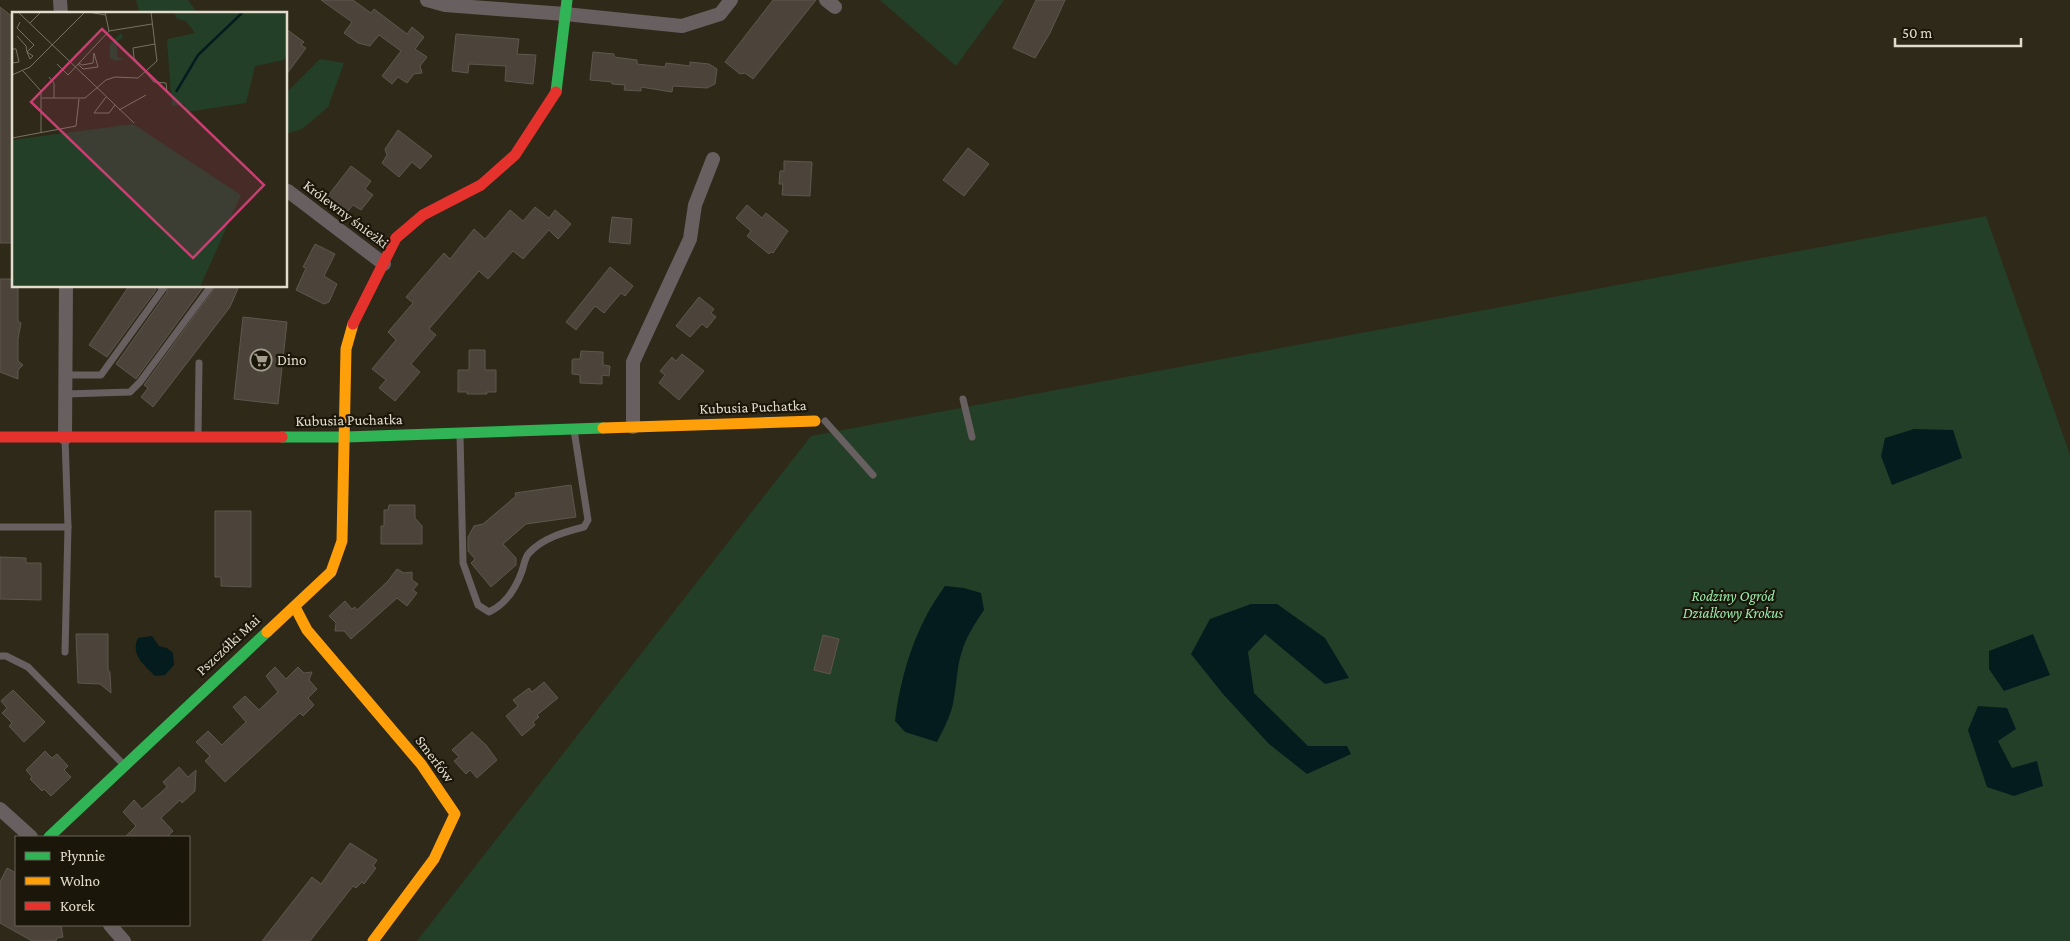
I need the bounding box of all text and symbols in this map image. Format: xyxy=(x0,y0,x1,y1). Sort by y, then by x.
inset map xyxy=(12,12,288,288)
scale bar xyxy=(1895,15,2021,47)
text: 50 m xyxy=(1902,25,1932,41)
street label: Królewny śnieżki xyxy=(300,177,392,252)
supermarket icon: Dino xyxy=(249,348,273,372)
place label: Dino xyxy=(277,352,306,368)
street label: Kubusia Puchatka xyxy=(699,397,807,417)
street label: Kubusia Puchatka xyxy=(295,411,403,429)
park label: Rodziny Ogród Działkowy Krokus xyxy=(1683,588,1784,622)
street label: Pszczółki Mai xyxy=(193,612,263,678)
street label: Smerfów xyxy=(412,733,458,786)
legend xyxy=(15,836,190,926)
text: Płynnie xyxy=(60,848,106,865)
text: Wolno xyxy=(60,873,100,889)
text: Korek xyxy=(60,898,95,914)

